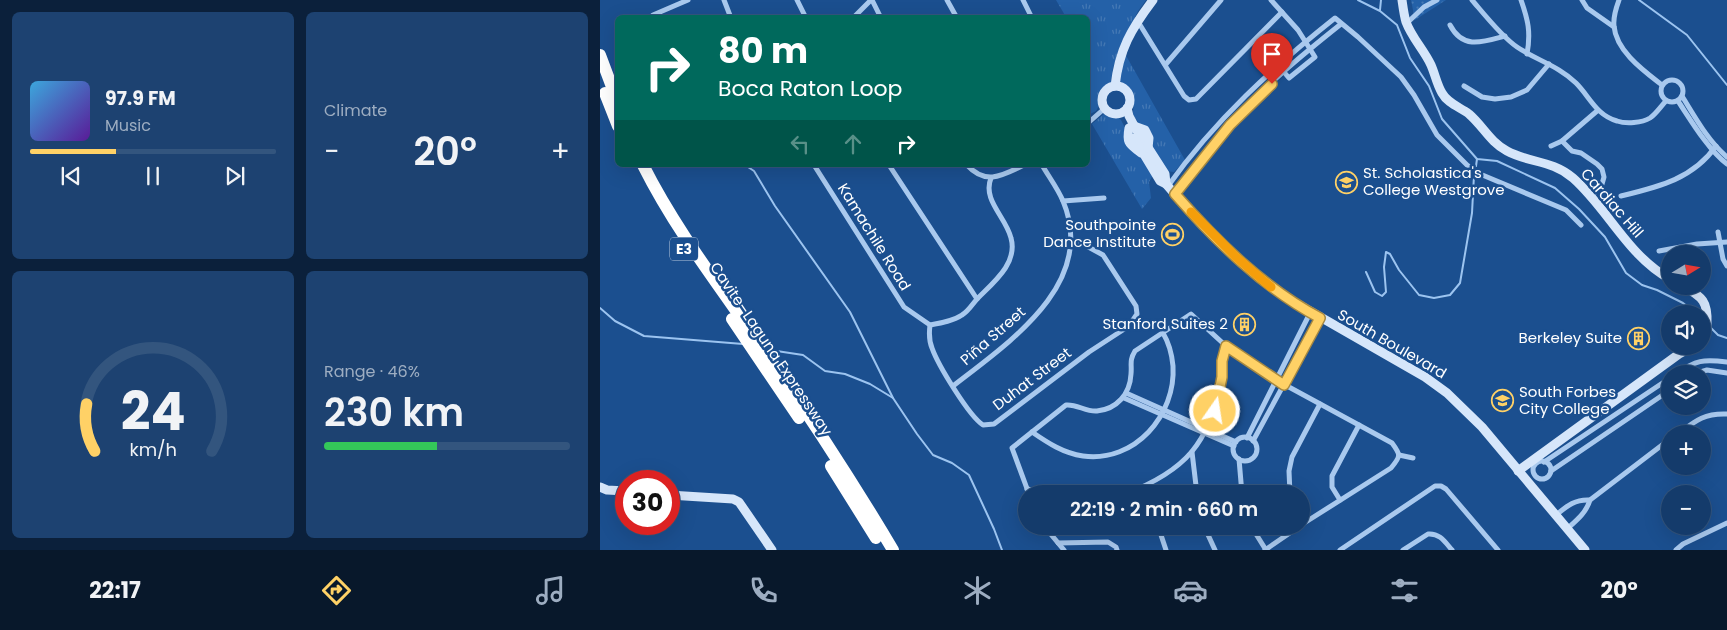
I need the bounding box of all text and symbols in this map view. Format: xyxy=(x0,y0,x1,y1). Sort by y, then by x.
text: 80 m xyxy=(718,26,808,75)
pin xyxy=(1251,33,1293,84)
icon: right xyxy=(635,35,700,100)
icon: arrive xyxy=(1258,40,1286,68)
text: Boca Raton Loop xyxy=(718,73,903,104)
text: 97.9 FM xyxy=(105,85,176,112)
text: Climate xyxy=(324,99,387,122)
text: Music xyxy=(105,114,151,137)
text: 20° xyxy=(414,125,477,178)
icon: left xyxy=(786,130,814,158)
icon: ahead xyxy=(839,130,867,158)
icon: right xyxy=(892,130,920,158)
text: − xyxy=(324,132,339,171)
text: + xyxy=(551,132,570,171)
icon: previous xyxy=(57,162,85,190)
icon: pause xyxy=(139,162,167,190)
icon: next xyxy=(221,162,249,190)
place label: St. Scholastica's College Westgrove xyxy=(1363,162,1505,200)
street label: Cardiac Hill xyxy=(1576,163,1648,242)
school or university icon: St. Scholastica's College Westgrove xyxy=(1335,170,1359,194)
street label: Kamachile Road xyxy=(833,179,916,295)
place label: Southpointe Dance Institute xyxy=(1043,214,1156,252)
sports icon: Southpointe Dance Institute xyxy=(1160,222,1184,246)
road number: E3 xyxy=(670,238,698,260)
north arrow xyxy=(1661,245,1711,295)
map controls xyxy=(1661,245,1711,535)
street label: Cavite–Laguna Expressway xyxy=(705,258,838,440)
street label: Piña Street xyxy=(956,301,1030,370)
street label: South Boulevard xyxy=(1334,304,1451,383)
button: sound xyxy=(1661,305,1711,355)
building icon: Stanford Suites 2 xyxy=(1232,312,1256,336)
place label: Stanford Suites 2 xyxy=(1102,313,1228,334)
building icon: Berkeley Suite xyxy=(1626,326,1650,350)
place label: Berkeley Suite xyxy=(1519,327,1622,348)
street label: Duhat Street xyxy=(988,342,1075,415)
text: Range · 46% xyxy=(324,360,420,383)
button: layers xyxy=(1661,365,1711,415)
text: 24 xyxy=(121,375,185,448)
place label: South Forbes City College xyxy=(1519,381,1616,419)
position arrow xyxy=(1188,384,1240,436)
text: 230 km xyxy=(324,386,464,439)
school or university icon: South Forbes City College xyxy=(1491,389,1515,413)
button: + xyxy=(1661,425,1711,475)
text: km/h xyxy=(129,437,177,462)
speed limit sign: 30 xyxy=(615,470,680,535)
button: − xyxy=(1661,485,1711,535)
text: 22:19 · 2 min · 660 m xyxy=(1070,496,1258,523)
icon: directions xyxy=(319,573,354,608)
icon: music xyxy=(533,573,568,608)
icon: phone xyxy=(746,573,781,608)
icon: climate xyxy=(960,573,995,608)
icon: car xyxy=(1173,573,1208,608)
icon: filters xyxy=(1387,573,1422,608)
text: 22:17 xyxy=(89,575,141,606)
text: 20° xyxy=(1601,575,1638,606)

